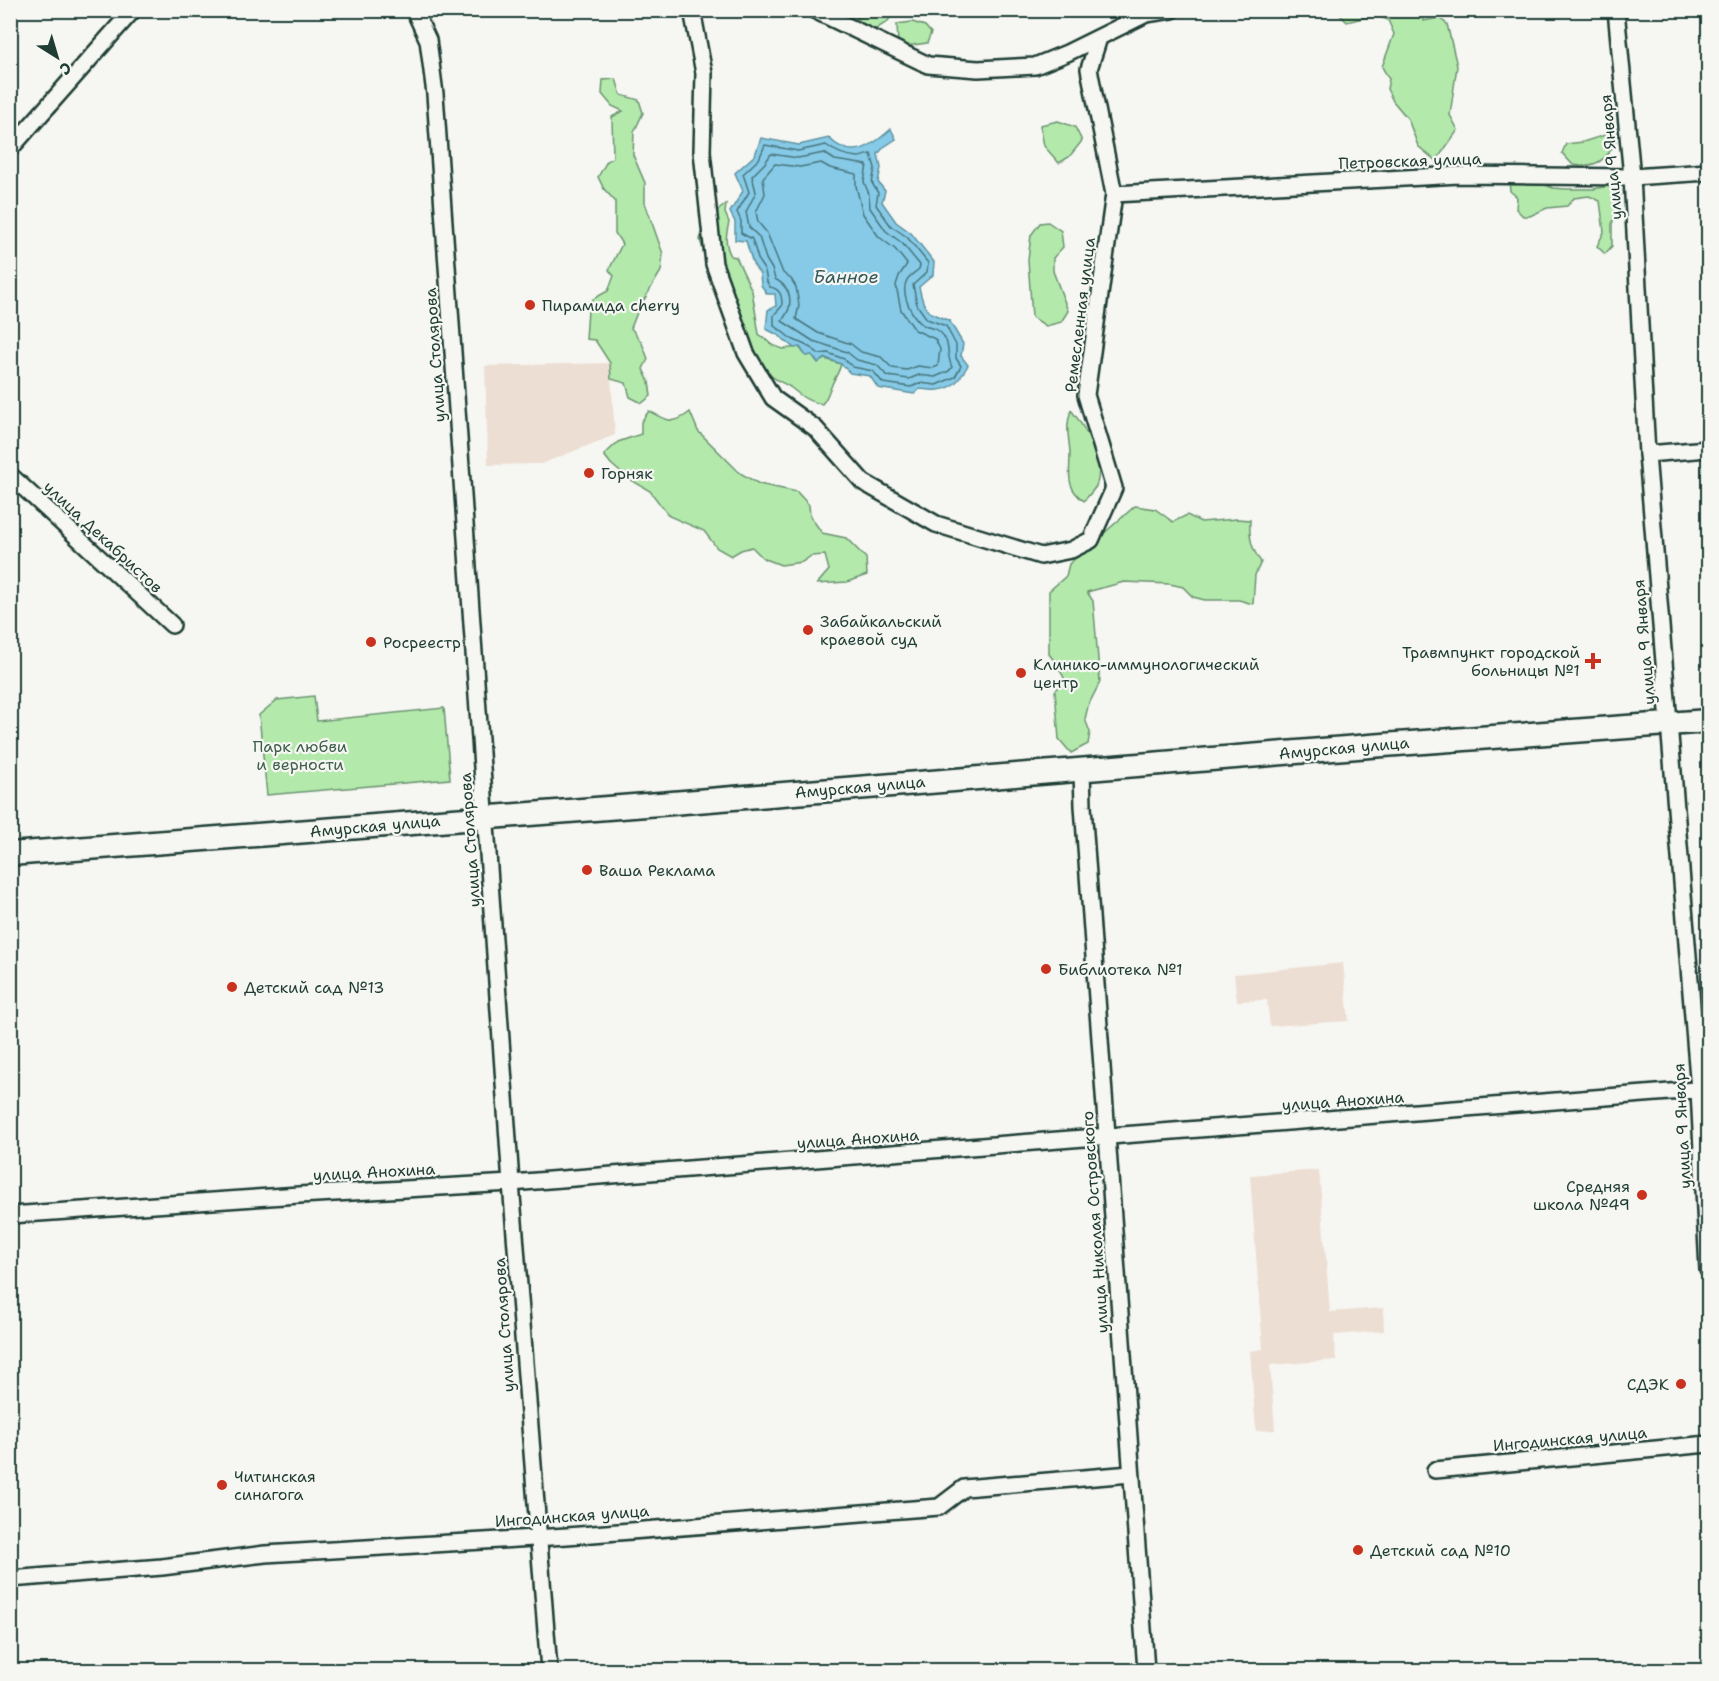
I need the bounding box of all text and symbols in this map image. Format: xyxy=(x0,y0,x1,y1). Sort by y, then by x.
north arrow xyxy=(27,27,87,87)
text: С xyxy=(55,57,76,80)
street label: улица 9 Января xyxy=(1595,93,1627,221)
street label: Петровская улица xyxy=(1338,148,1482,174)
street label: Ремесленная улица xyxy=(1060,236,1100,394)
water label: Банное xyxy=(813,265,879,289)
street label: улица Столярова xyxy=(420,287,450,423)
place label: Пирамида cherry xyxy=(542,295,680,316)
marker: Пирамида cherry xyxy=(523,298,537,312)
place label: Горняк xyxy=(601,463,653,484)
marker: Горняк xyxy=(582,466,596,480)
street label: улица Декабристов xyxy=(39,476,167,598)
street label: улица 9 Января xyxy=(1628,578,1660,706)
place label: Забайкальский краевой суд xyxy=(820,611,942,650)
marker: Забайкальский краевой суд xyxy=(801,623,815,637)
place label: Росреестр xyxy=(383,632,461,653)
marker: Росреестр xyxy=(364,635,378,649)
place label: Травмпункт городской больницы №1 xyxy=(1402,642,1580,681)
marker: Травмпункт городской больницы №1 xyxy=(1584,652,1602,670)
place label: Клинико-иммунологический центр xyxy=(1033,654,1260,693)
marker: Клинико-иммунологический центр xyxy=(1014,666,1028,680)
street label: Амурская улица xyxy=(1278,732,1410,764)
park label: Парк любви и верности xyxy=(253,736,347,775)
street label: Амурская улица xyxy=(794,771,926,803)
street label: улица Столярова xyxy=(455,772,485,908)
street label: Амурская улица xyxy=(309,810,441,842)
place label: Ваша Реклама xyxy=(599,860,715,881)
marker: Ваша Реклама xyxy=(580,863,594,877)
place label: Библиотека №1 xyxy=(1058,959,1183,980)
marker: Библиотека №1 xyxy=(1039,962,1053,976)
place label: Детский сад №13 xyxy=(244,977,385,998)
marker: Детский сад №13 xyxy=(225,980,239,994)
street label: улица 9 Января xyxy=(1668,1063,1696,1189)
street label: улица Анохина xyxy=(1281,1086,1405,1116)
street label: улица Николая Островского xyxy=(1077,1110,1113,1334)
street label: улица Анохина xyxy=(796,1124,920,1154)
street label: улица Анохина xyxy=(312,1158,436,1186)
place label: Средняя школа №49 xyxy=(1533,1176,1630,1215)
marker: Средняя школа №49 xyxy=(1635,1188,1649,1202)
street label: улица Столярова xyxy=(489,1257,519,1393)
place label: СДЭК xyxy=(1627,1374,1670,1395)
marker: СДЭК xyxy=(1674,1377,1688,1391)
street label: Ингодинская улица xyxy=(1492,1422,1648,1456)
place label: Читинская синагога xyxy=(234,1466,316,1505)
marker: Читинская синагога xyxy=(215,1478,229,1492)
street label: Ингодинская улица xyxy=(494,1500,650,1532)
place label: Детский сад №10 xyxy=(1370,1540,1511,1561)
marker: Детский сад №10 xyxy=(1351,1543,1365,1557)

